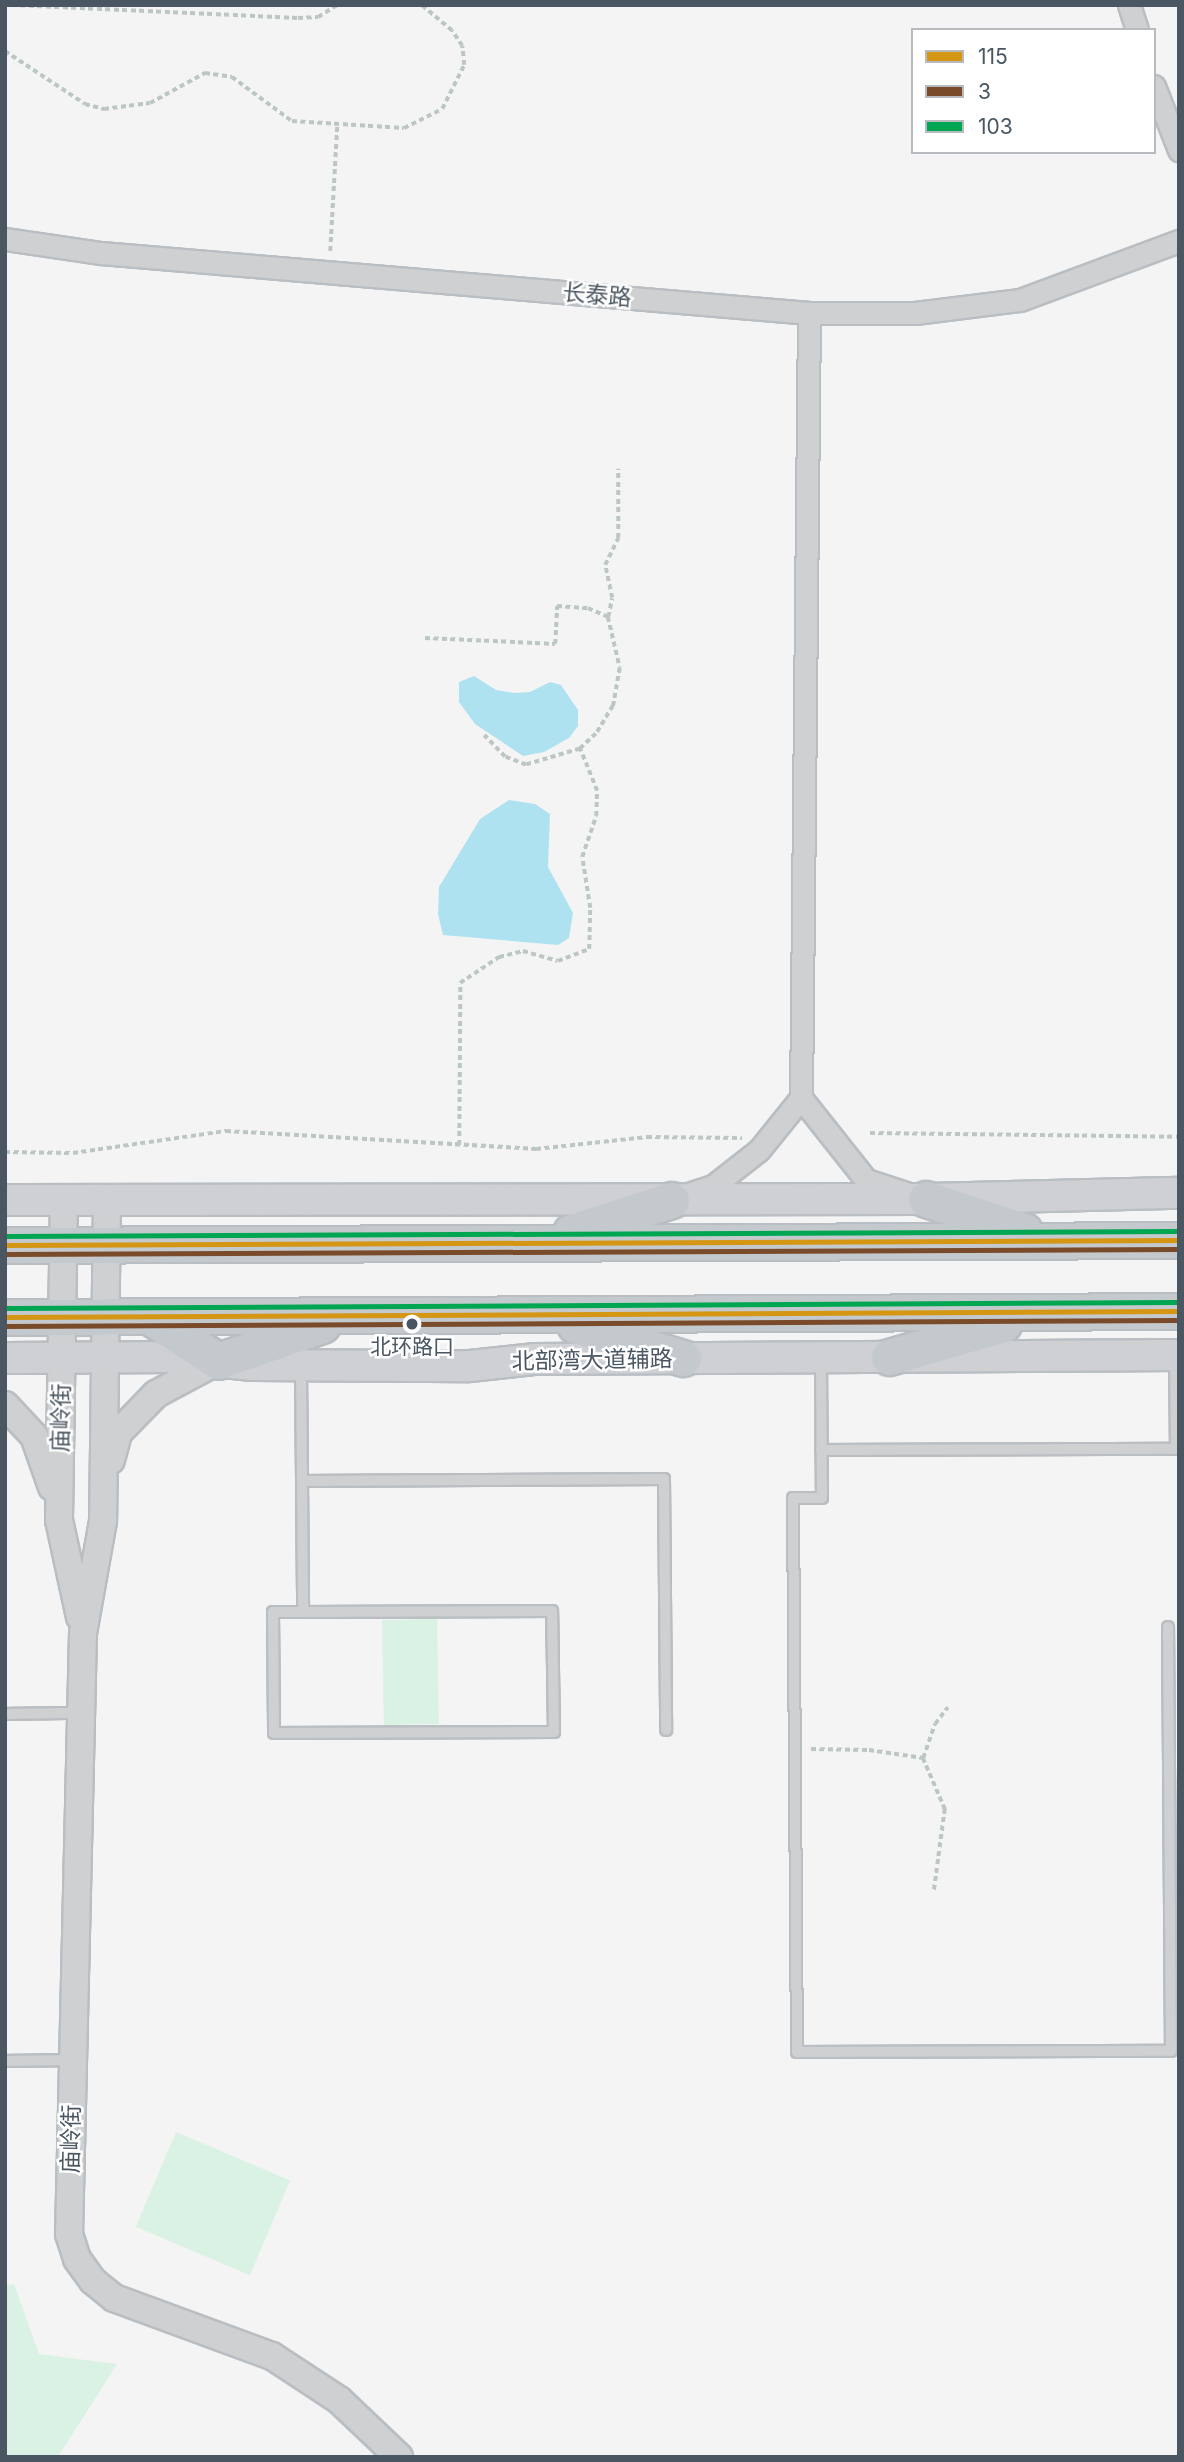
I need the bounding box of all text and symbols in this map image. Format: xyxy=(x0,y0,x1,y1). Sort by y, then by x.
legend xyxy=(911,28,1156,154)
text: 115 xyxy=(978,44,1008,69)
text: 3 xyxy=(978,79,991,104)
text: 103 xyxy=(978,114,1013,139)
street label: 长泰路 xyxy=(561,278,633,312)
marker: 北环路口 xyxy=(405,1317,419,1331)
place label: 北环路口 xyxy=(370,1334,454,1360)
street label: 北部湾大道辅路 xyxy=(511,1345,673,1375)
street label: 庙岭街 xyxy=(47,1383,75,1453)
street label: 庙岭街 xyxy=(57,2104,85,2174)

